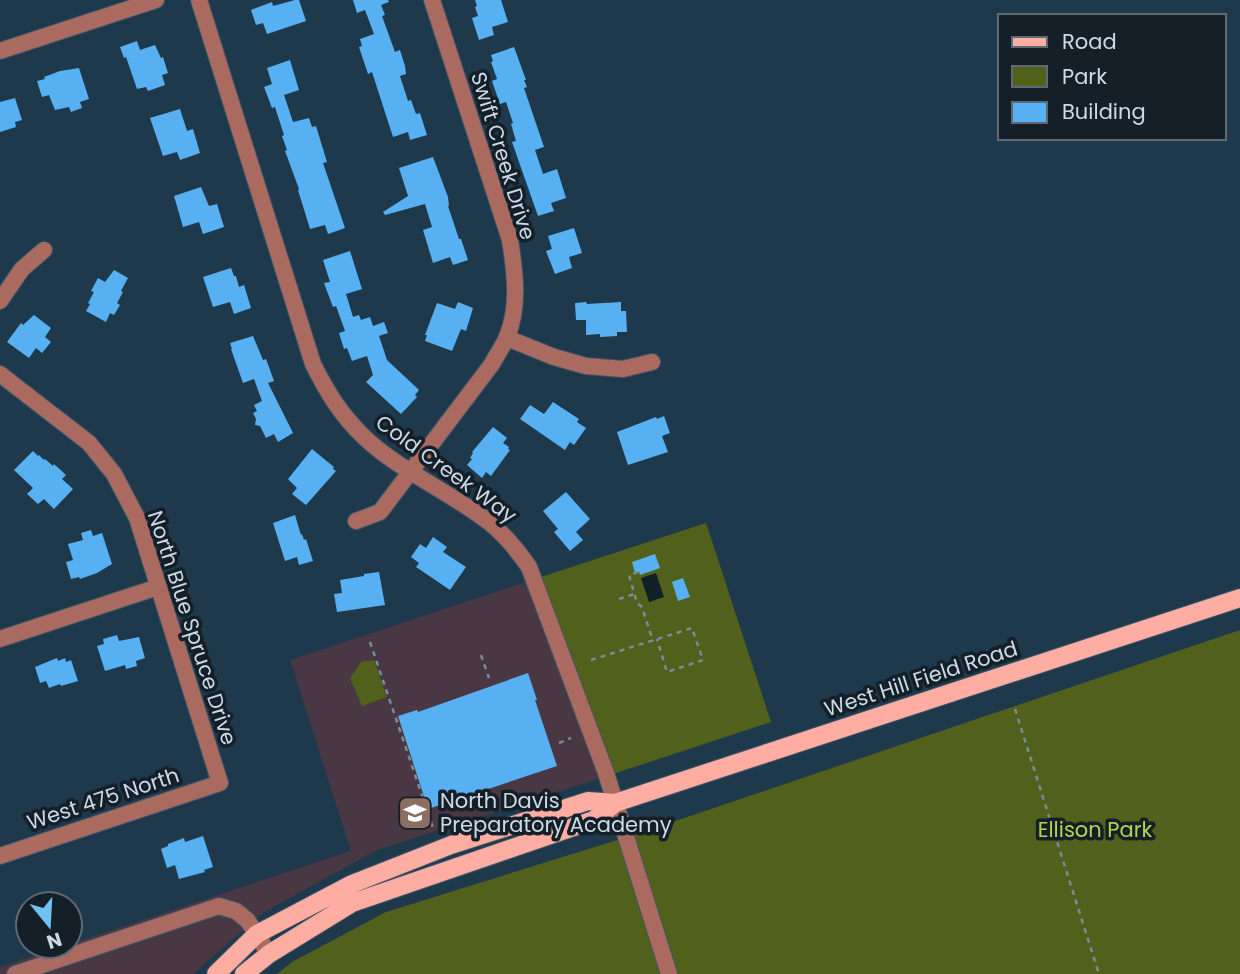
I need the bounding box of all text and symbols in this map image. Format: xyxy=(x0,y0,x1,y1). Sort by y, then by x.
legend xyxy=(998,14,1226,140)
text: Road xyxy=(1062,27,1117,56)
text: Park xyxy=(1062,62,1107,91)
street label: Swift Creek Drive xyxy=(464,68,543,243)
text: Building xyxy=(1062,97,1146,126)
street label: Cold Creek Way xyxy=(370,408,523,530)
street label: North Blue Spruce Drive xyxy=(141,507,244,749)
street label: West Hill Field Road xyxy=(820,634,1021,723)
street label: West 475 North xyxy=(23,760,183,837)
place label: North Davis Preparatory Academy xyxy=(440,786,672,839)
school or university icon: North Davis Preparatory Academy xyxy=(396,794,434,832)
park label: Ellison Park xyxy=(1038,815,1153,844)
north arrow xyxy=(14,890,84,960)
text: N xyxy=(43,926,65,956)

